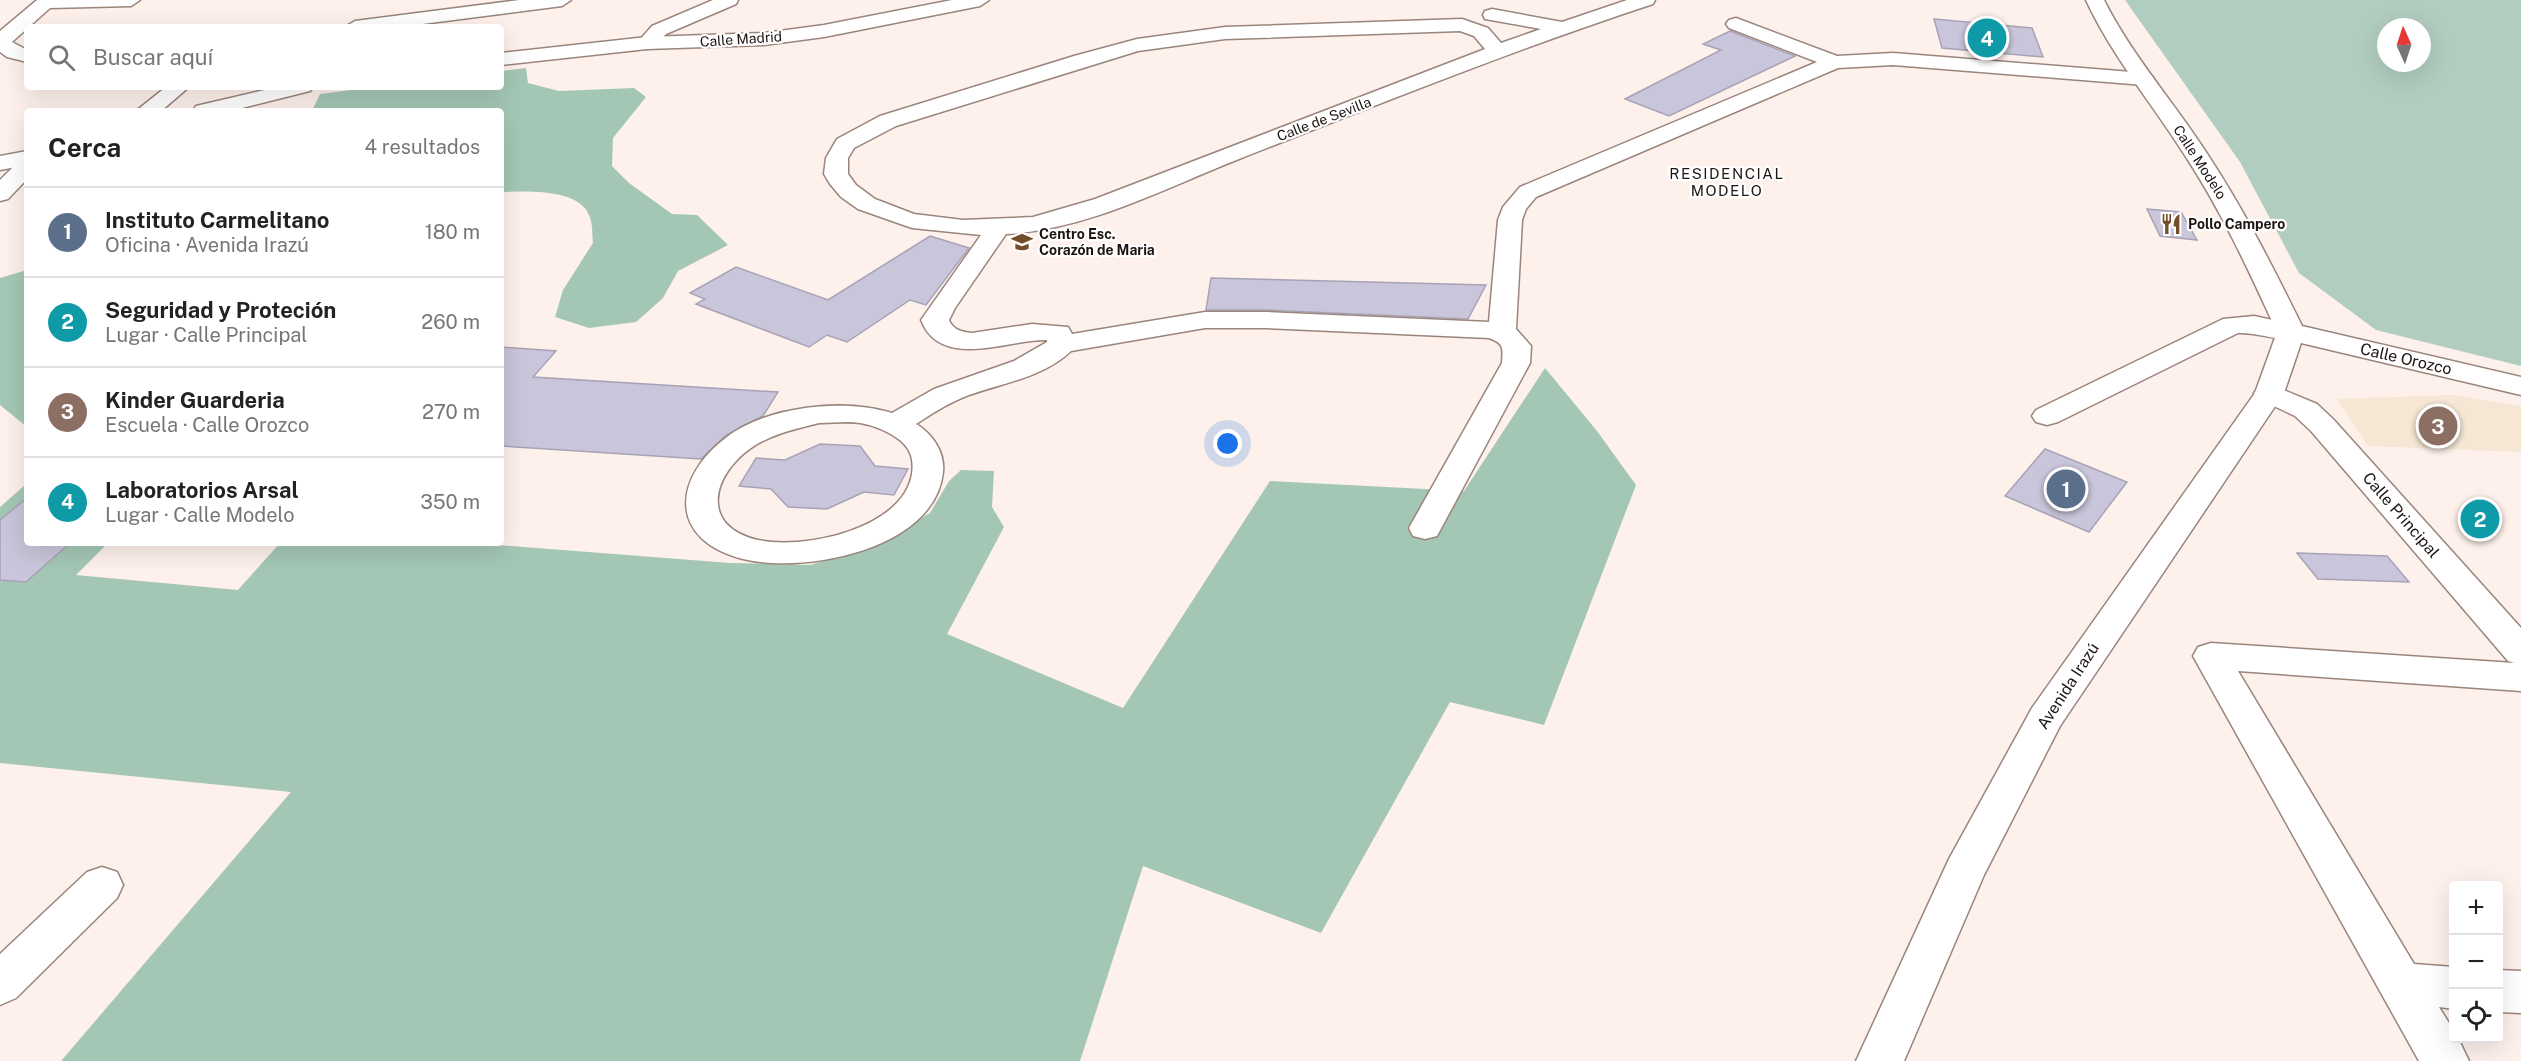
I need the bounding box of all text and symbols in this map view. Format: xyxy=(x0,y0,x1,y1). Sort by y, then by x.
pin: 4 xyxy=(1968,15,2006,60)
north arrow xyxy=(2377,18,2431,72)
search box xyxy=(24,24,504,90)
street label: Calle Madrid xyxy=(699,28,783,50)
icon: search xyxy=(45,41,78,74)
text: Buscar aquí xyxy=(93,44,213,70)
street label: Calle de Sevilla xyxy=(1275,94,1373,144)
street label: Calle Modelo xyxy=(2170,122,2230,202)
text: Cerca xyxy=(48,132,121,163)
text: 4 resultados xyxy=(364,135,480,159)
district label: RESIDENCIAL MODELO xyxy=(1669,165,1785,199)
text: Instituto Carmelitano xyxy=(105,207,329,233)
restaurant icon: Pollo Campero xyxy=(2159,212,2183,236)
place label: Pollo Campero xyxy=(2188,216,2285,232)
text: 1 xyxy=(63,220,72,244)
text: 180 m xyxy=(425,220,480,244)
place label: Centro Esc. Corazón de Maria xyxy=(1039,226,1155,258)
school or university icon: Centro Esc. Corazón de Maria xyxy=(1010,230,1034,254)
text: Oficina · Avenida Irazú xyxy=(105,233,309,257)
text: Seguridad y Proteción xyxy=(105,297,336,323)
text: 2 xyxy=(61,310,74,334)
text: 260 m xyxy=(421,310,480,334)
text: Lugar · Calle Principal xyxy=(105,323,307,347)
street label: Calle Orozco xyxy=(2358,339,2454,379)
text: Kinder Guarderia xyxy=(105,387,285,413)
text: 3 xyxy=(61,400,74,424)
text: 270 m xyxy=(422,400,480,424)
pin: 3 xyxy=(2418,404,2458,448)
text: Escuela · Calle Orozco xyxy=(105,413,309,437)
your location xyxy=(1213,429,1242,458)
pin: 1 xyxy=(2046,466,2086,512)
street label: Calle Principal xyxy=(2359,468,2443,562)
text: Laboratorios Arsal xyxy=(105,477,299,503)
text: 4 xyxy=(61,490,74,514)
text: 350 m xyxy=(420,490,480,514)
pin: 2 xyxy=(2460,496,2500,542)
text: Lugar · Calle Modelo xyxy=(105,503,294,527)
street label: Avenida Irazú xyxy=(2033,639,2103,733)
map controls xyxy=(2449,881,2503,1043)
button: + xyxy=(2449,881,2503,935)
button: − xyxy=(2449,935,2503,989)
button: locate xyxy=(2449,989,2503,1043)

